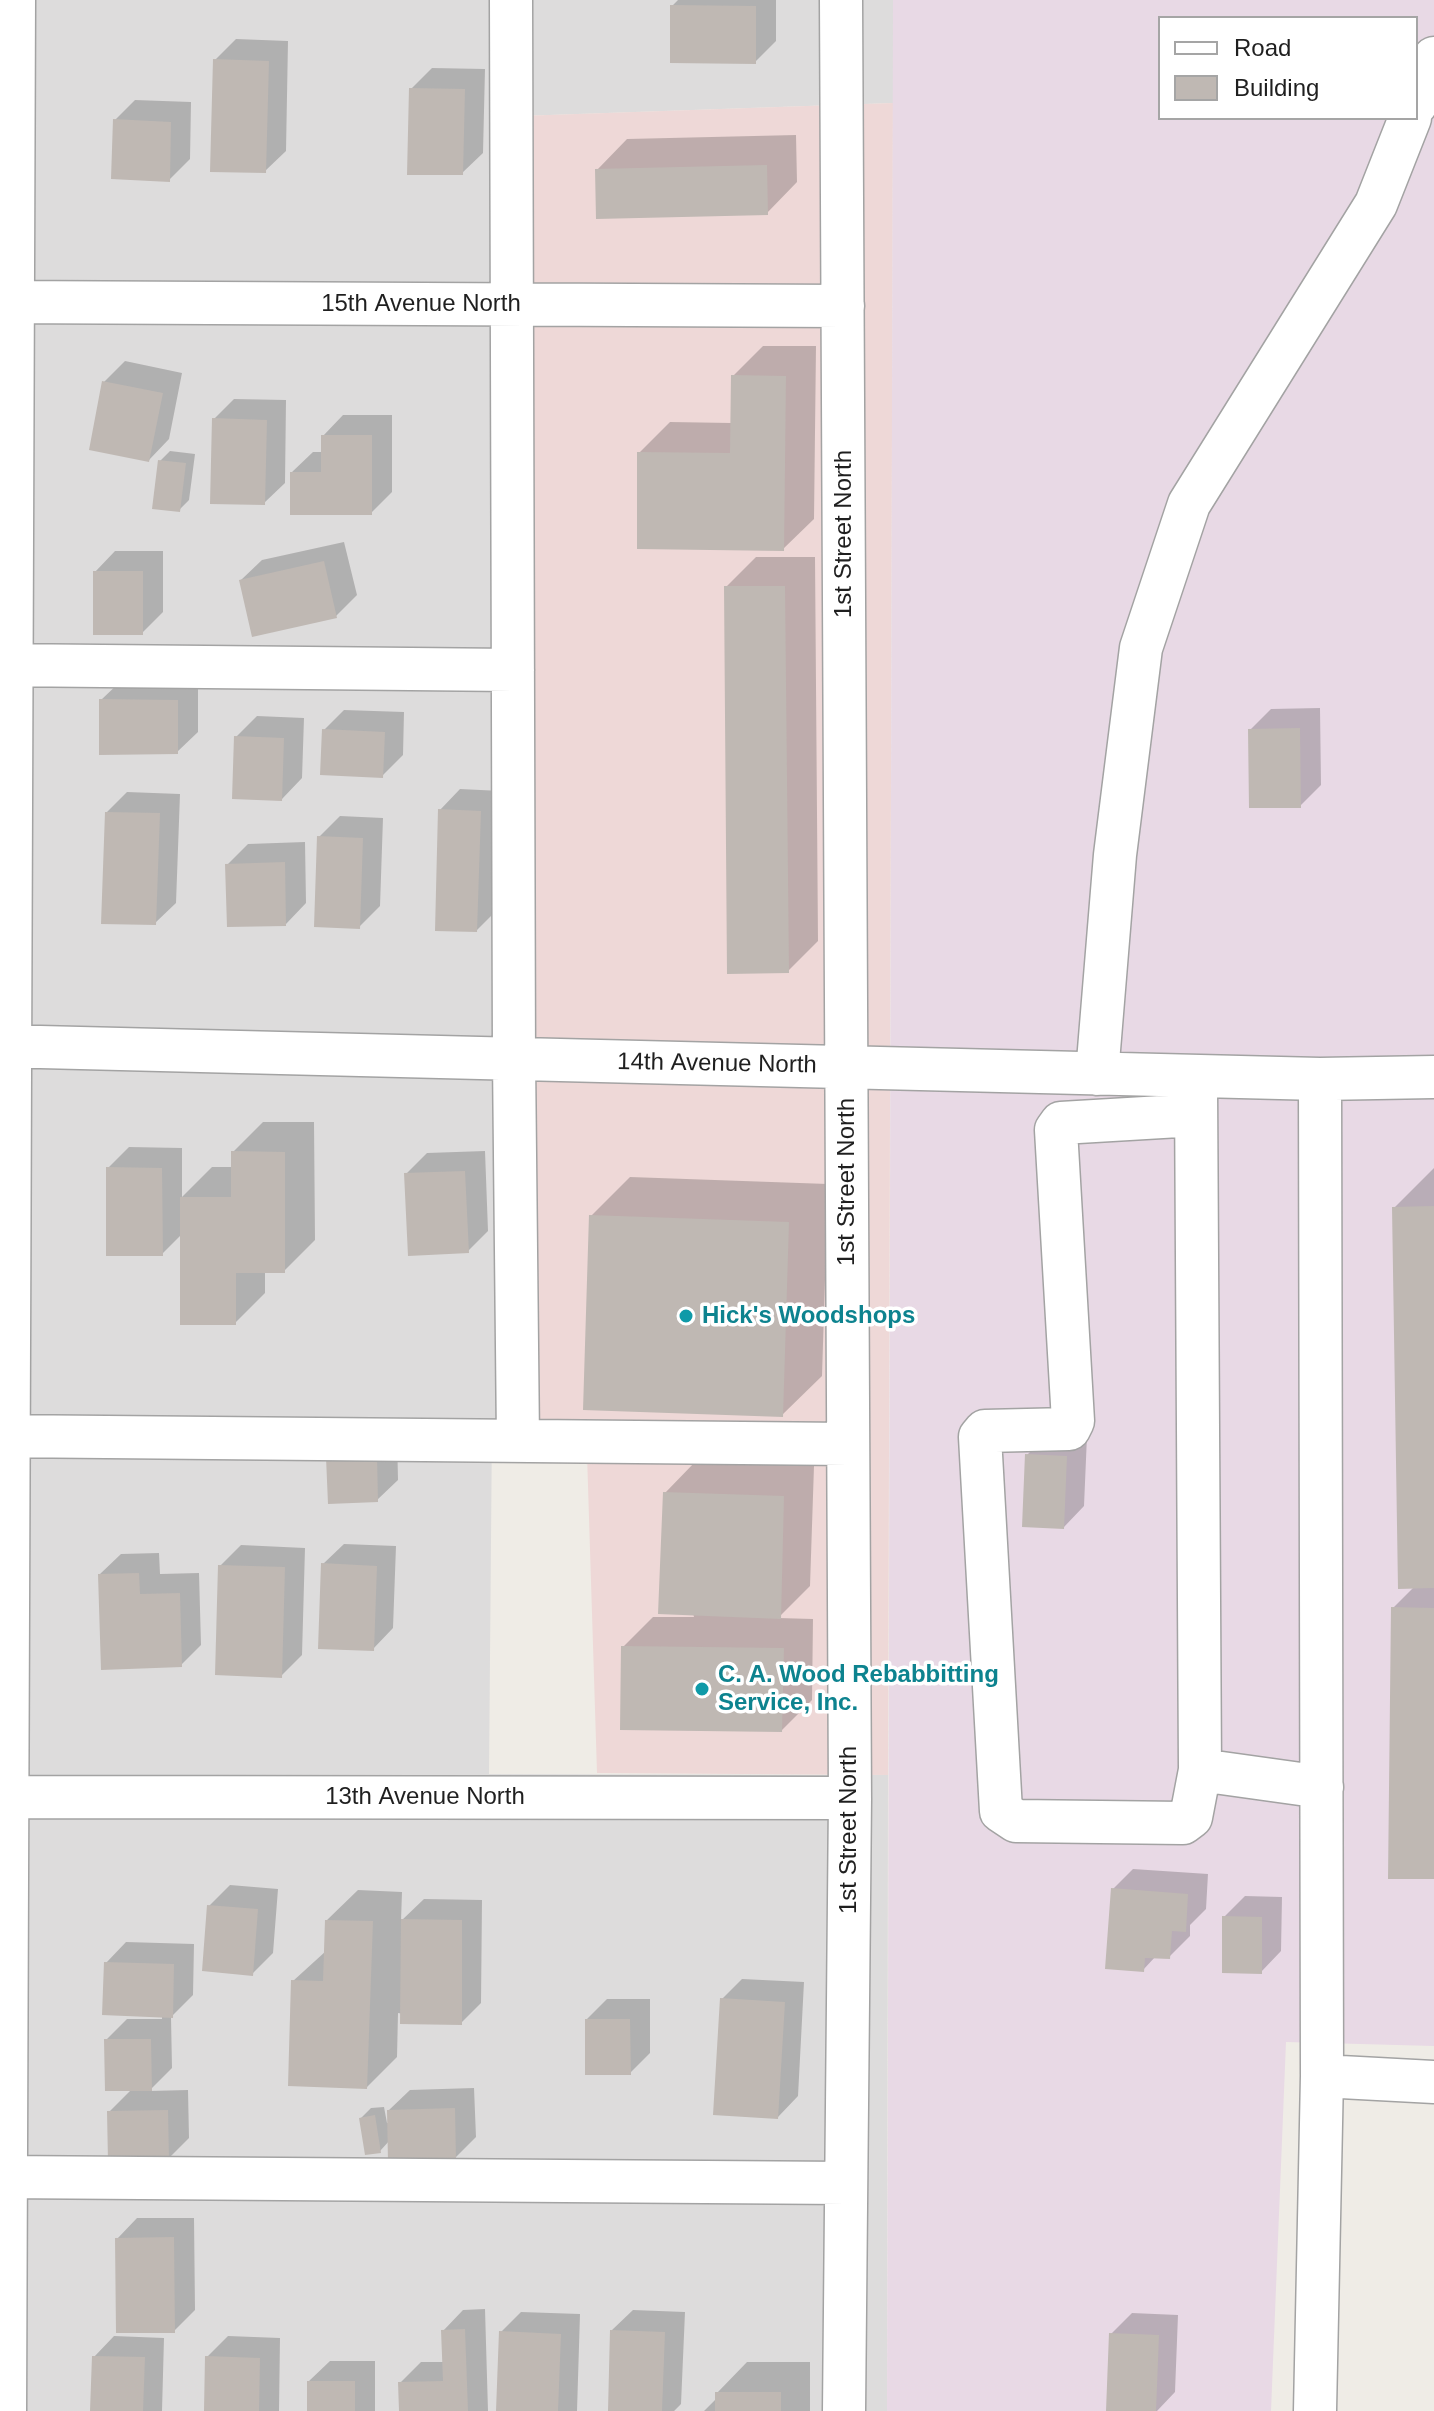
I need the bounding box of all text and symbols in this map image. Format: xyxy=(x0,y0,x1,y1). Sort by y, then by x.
legend xyxy=(1158,16,1418,120)
text: Road xyxy=(1234,34,1291,61)
text: Building xyxy=(1234,74,1319,101)
street label: 15th Avenue North xyxy=(321,290,521,318)
street label: 1st Street North xyxy=(830,450,858,618)
street label: 14th Avenue North xyxy=(617,1048,817,1080)
street label: 1st Street North xyxy=(833,1098,861,1266)
place label: Hick's Woodshops xyxy=(702,1302,915,1330)
marker: Hick's Woodshops xyxy=(677,1307,695,1325)
place label: C. A. Wood Rebabbitting Service, Inc. xyxy=(718,1661,999,1717)
marker: C. A. Wood Rebabbitting Service, Inc. xyxy=(693,1680,711,1698)
street label: 1st Street North xyxy=(835,1746,863,1914)
street label: 13th Avenue North xyxy=(325,1783,525,1811)

